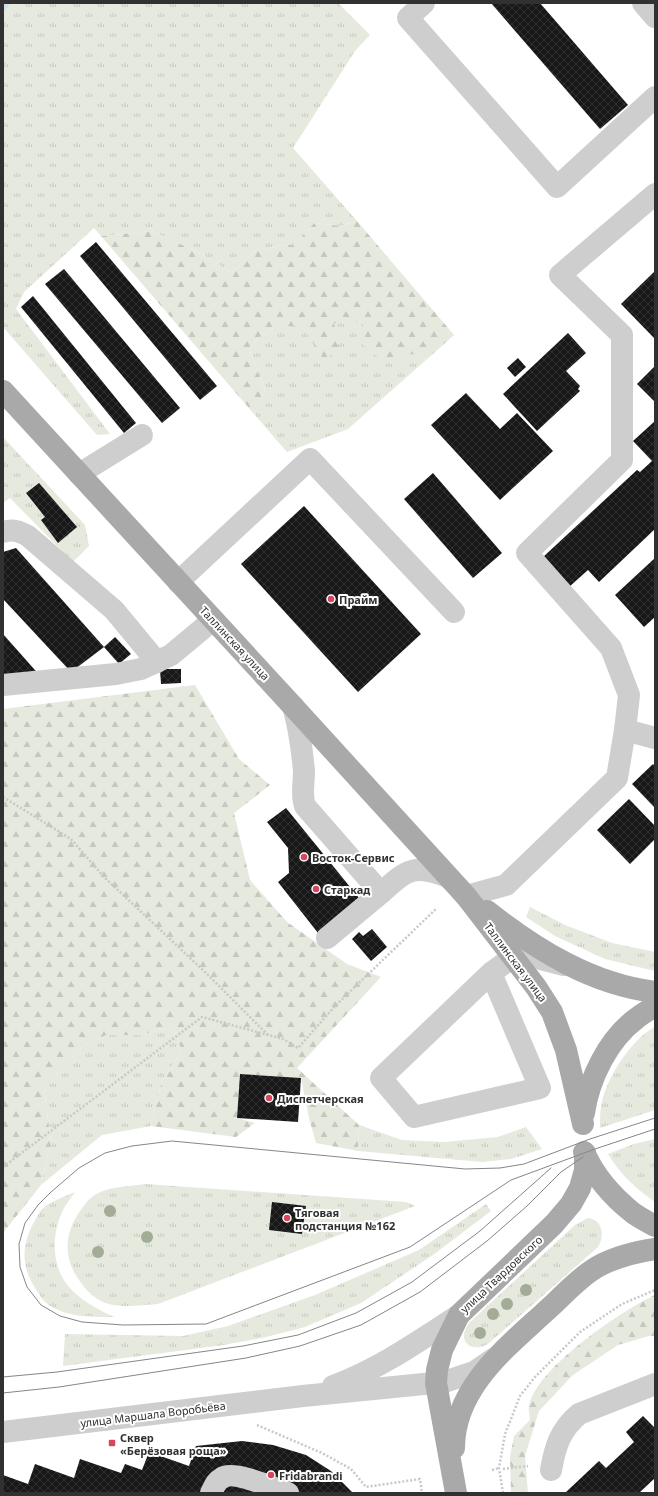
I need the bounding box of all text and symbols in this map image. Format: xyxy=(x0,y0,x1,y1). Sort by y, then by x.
place label: Прайм xyxy=(339,592,378,607)
marker: Прайм xyxy=(326,594,336,604)
street label: Таллинская улица xyxy=(197,603,273,683)
place label: Восток-Сервис xyxy=(312,850,395,865)
marker: Восток-Сервис xyxy=(299,852,309,862)
place label: Старкад xyxy=(324,882,370,897)
marker: Старкад xyxy=(311,884,321,894)
street label: Таллинская улица xyxy=(481,919,551,1005)
place label: Диспетчерская xyxy=(277,1091,364,1106)
marker: Диспетчерская xyxy=(264,1093,274,1103)
place label: Тяговая подстанция №162 xyxy=(295,1205,395,1233)
marker: Тяговая подстанция №162 xyxy=(282,1213,292,1223)
street label: улица Твардовского xyxy=(457,1232,545,1316)
street label: улица Маршала Воробьёва xyxy=(80,1398,226,1430)
place label: Сквер «Берёзовая роща» xyxy=(120,1430,227,1458)
marker: Сквер «Берёзовая роща» xyxy=(107,1438,117,1448)
place label: Fridabrandi xyxy=(279,1468,342,1483)
marker: Fridabrandi xyxy=(266,1470,276,1480)

